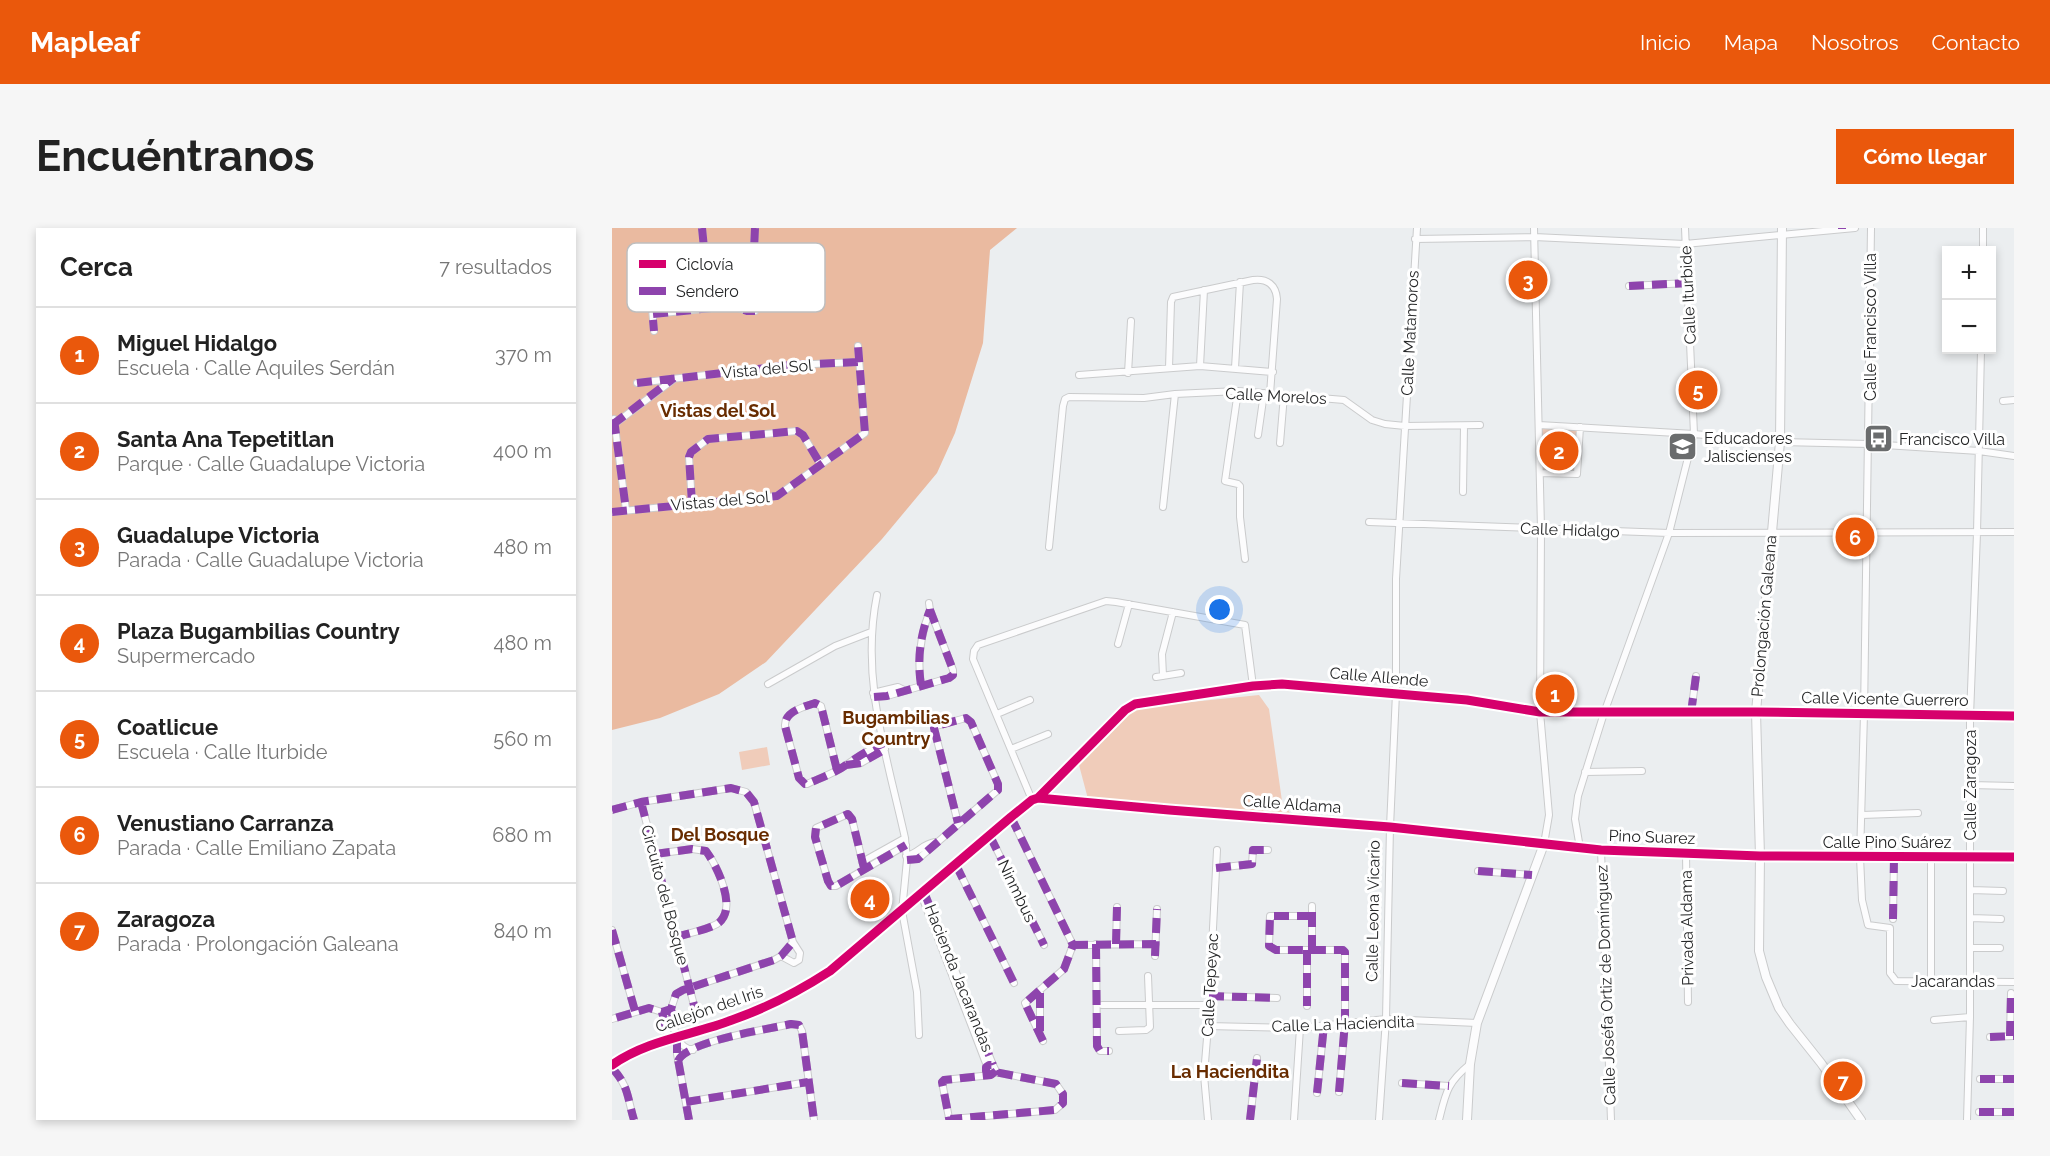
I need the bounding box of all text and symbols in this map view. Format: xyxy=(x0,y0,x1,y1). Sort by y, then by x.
text: Mapleaf xyxy=(30,26,140,59)
text: Inicio xyxy=(1640,30,1691,55)
text: Mapa xyxy=(1724,30,1778,55)
text: Nosotros xyxy=(1811,30,1899,55)
text: Contacto xyxy=(1932,30,2020,55)
button: Cómo llegar xyxy=(1836,129,2014,184)
text: Encuéntranos xyxy=(36,132,315,181)
legend xyxy=(627,243,825,312)
street label: Calle Iturbide xyxy=(1676,245,1700,345)
map controls xyxy=(1942,246,1996,354)
button: + xyxy=(1942,246,1996,300)
text: Cerca xyxy=(60,252,133,282)
street label: Calle Francisco Villa xyxy=(1861,253,1880,401)
text: 7 resultados xyxy=(439,255,552,279)
text: Ciclovía xyxy=(676,255,734,274)
pin: 3 xyxy=(1508,257,1548,302)
street label: Calle Matamoros xyxy=(1397,270,1423,396)
text: Sendero xyxy=(676,282,739,301)
button: − xyxy=(1942,300,1996,354)
text: Miguel Hidalgo xyxy=(117,330,277,356)
text: 1 xyxy=(75,343,84,367)
text: 370 m xyxy=(495,343,552,367)
text: Escuela · Calle Aquiles Serdán xyxy=(117,356,395,380)
street label: Vista del Sol xyxy=(721,356,814,382)
pin: 5 xyxy=(1678,368,1718,412)
street label: Calle Morelos xyxy=(1225,384,1328,408)
district label: Vistas del Sol xyxy=(660,400,776,421)
bus stop icon: Francisco Villa xyxy=(1862,423,1894,455)
text: Santa Ana Tepetitlan xyxy=(117,426,334,452)
pin: 2 xyxy=(1540,428,1578,474)
place label: Educadores Jaliscienses xyxy=(1704,429,1793,466)
place label: Francisco Villa xyxy=(1899,430,2005,449)
school or university icon: Educadores Jaliscienses xyxy=(1667,431,1699,463)
text: 2 xyxy=(74,439,85,463)
text: 400 m xyxy=(493,439,552,463)
text: Parque · Calle Guadalupe Victoria xyxy=(117,452,425,476)
street label: Vistas del Sol xyxy=(670,487,771,515)
pin: 6 xyxy=(1836,514,1874,560)
street label: Calle Hidalgo xyxy=(1520,519,1620,541)
text: Guadalupe Victoria xyxy=(117,522,320,548)
street label: Prolongación Galeana xyxy=(1747,534,1781,698)
text: 3 xyxy=(74,535,85,559)
text: 480 m xyxy=(494,535,552,559)
text: Parada · Calle Guadalupe Victoria xyxy=(117,548,424,572)
your location xyxy=(1205,595,1234,624)
text: Plaza Bugambilias Country xyxy=(117,618,400,644)
text: 4 xyxy=(74,631,85,655)
text: 480 m xyxy=(494,631,552,655)
text: Supermercado xyxy=(117,644,255,668)
street label: Calle Allende xyxy=(1329,663,1429,691)
pin: 1 xyxy=(1536,672,1574,716)
street label: Calle Vicente Guerrero xyxy=(1801,688,1969,710)
district label: Bugambilias Country xyxy=(842,707,950,749)
text: Coatlicue xyxy=(117,714,218,740)
text: 5 xyxy=(74,727,85,751)
text: 560 m xyxy=(493,727,552,751)
street label: Calle Zaragoza xyxy=(1961,730,1980,840)
text: Escuela · Calle Iturbide xyxy=(117,740,327,764)
street label: Calle Aldama xyxy=(1242,791,1342,817)
text: Venustiano Carranza xyxy=(117,810,334,836)
text: 6 xyxy=(73,823,86,847)
text: 680 m xyxy=(492,823,552,847)
street label: Circuito del Bosque xyxy=(637,823,693,967)
district label: Del Bosque xyxy=(671,824,769,845)
street label: Pino Suarez xyxy=(1608,826,1696,848)
street label: Calle Pino Suárez xyxy=(1823,833,1951,852)
text: Parada · Calle Emiliano Zapata xyxy=(117,836,396,860)
street label: Calle Leona Vicario xyxy=(1362,840,1384,982)
street label: Ninmbus xyxy=(994,857,1040,926)
street label: Calle Joséfa Ortiz de Domínguez xyxy=(1592,864,1620,1105)
street label: Privada Aldama xyxy=(1676,870,1698,986)
pin: 4 xyxy=(850,876,890,922)
street label: Hacienda Jacarandas xyxy=(921,901,997,1055)
text: Zaragoza xyxy=(117,906,215,932)
text: 7 xyxy=(74,919,85,943)
text: 840 m xyxy=(494,919,552,943)
text: Parada · Prolongación Galeana xyxy=(117,932,399,956)
street label: Calle Tepeyac xyxy=(1198,932,1222,1037)
street label: Jacarandas xyxy=(1911,972,1995,991)
street label: Callejón del Iris xyxy=(653,982,765,1036)
street label: Calle La Haciendita xyxy=(1271,1012,1415,1036)
pin: 7 xyxy=(1824,1058,1862,1104)
district label: La Haciendita xyxy=(1171,1061,1289,1082)

